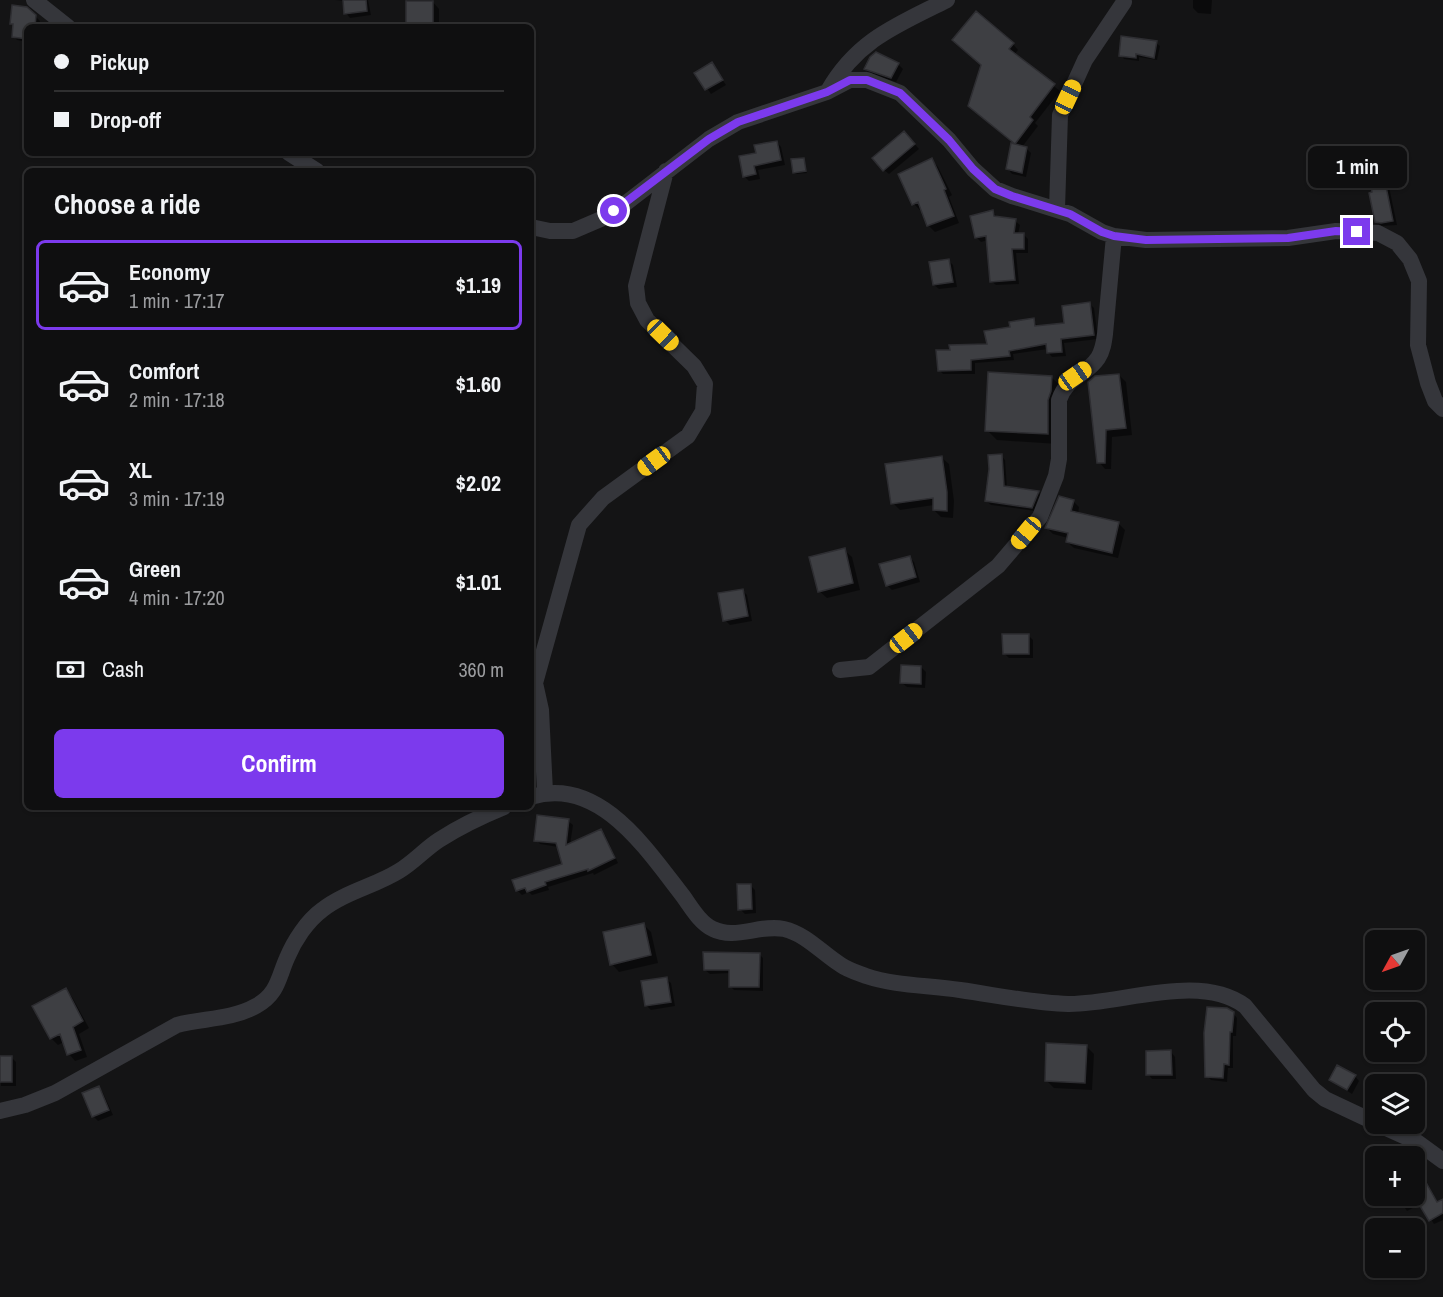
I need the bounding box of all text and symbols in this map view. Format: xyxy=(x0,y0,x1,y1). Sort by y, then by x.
text: Pickup xyxy=(90,47,149,77)
car xyxy=(1052,77,1084,117)
text: Drop-off xyxy=(90,105,161,135)
callout: 1 min xyxy=(1308,145,1406,187)
text: 1 min xyxy=(1336,153,1379,180)
text: Choose a ride xyxy=(54,186,200,222)
route start xyxy=(600,197,627,224)
route end xyxy=(1343,218,1370,245)
text: Economy xyxy=(129,257,210,287)
icon: car xyxy=(57,258,111,312)
text: $1.19 xyxy=(456,270,501,300)
text: 1 min · 17:17 xyxy=(129,287,225,314)
car xyxy=(644,316,682,354)
text: Comfort xyxy=(129,356,199,386)
icon: car xyxy=(57,357,111,411)
car xyxy=(1055,358,1095,394)
text: $1.60 xyxy=(456,369,501,399)
text: 2 min · 17:18 xyxy=(129,386,225,413)
car xyxy=(634,443,674,479)
text: XL xyxy=(129,455,152,485)
icon: car xyxy=(57,456,111,510)
text: $2.02 xyxy=(456,468,501,498)
text: 3 min · 17:19 xyxy=(129,485,225,512)
car xyxy=(1008,513,1044,553)
text: Green xyxy=(129,554,181,584)
icon: car xyxy=(57,555,111,609)
text: $1.01 xyxy=(456,567,501,597)
text: 4 min · 17:20 xyxy=(129,584,225,611)
car xyxy=(886,620,926,656)
icon: cash xyxy=(54,653,87,686)
text: Cash xyxy=(102,654,144,684)
text: 360 m xyxy=(458,656,504,683)
button: Confirm xyxy=(54,729,504,798)
north arrow xyxy=(1365,930,1425,990)
map controls xyxy=(1365,930,1425,1278)
button: locate xyxy=(1365,1002,1425,1062)
button: layers xyxy=(1365,1074,1425,1134)
button: + xyxy=(1365,1146,1425,1206)
button: − xyxy=(1365,1218,1425,1278)

